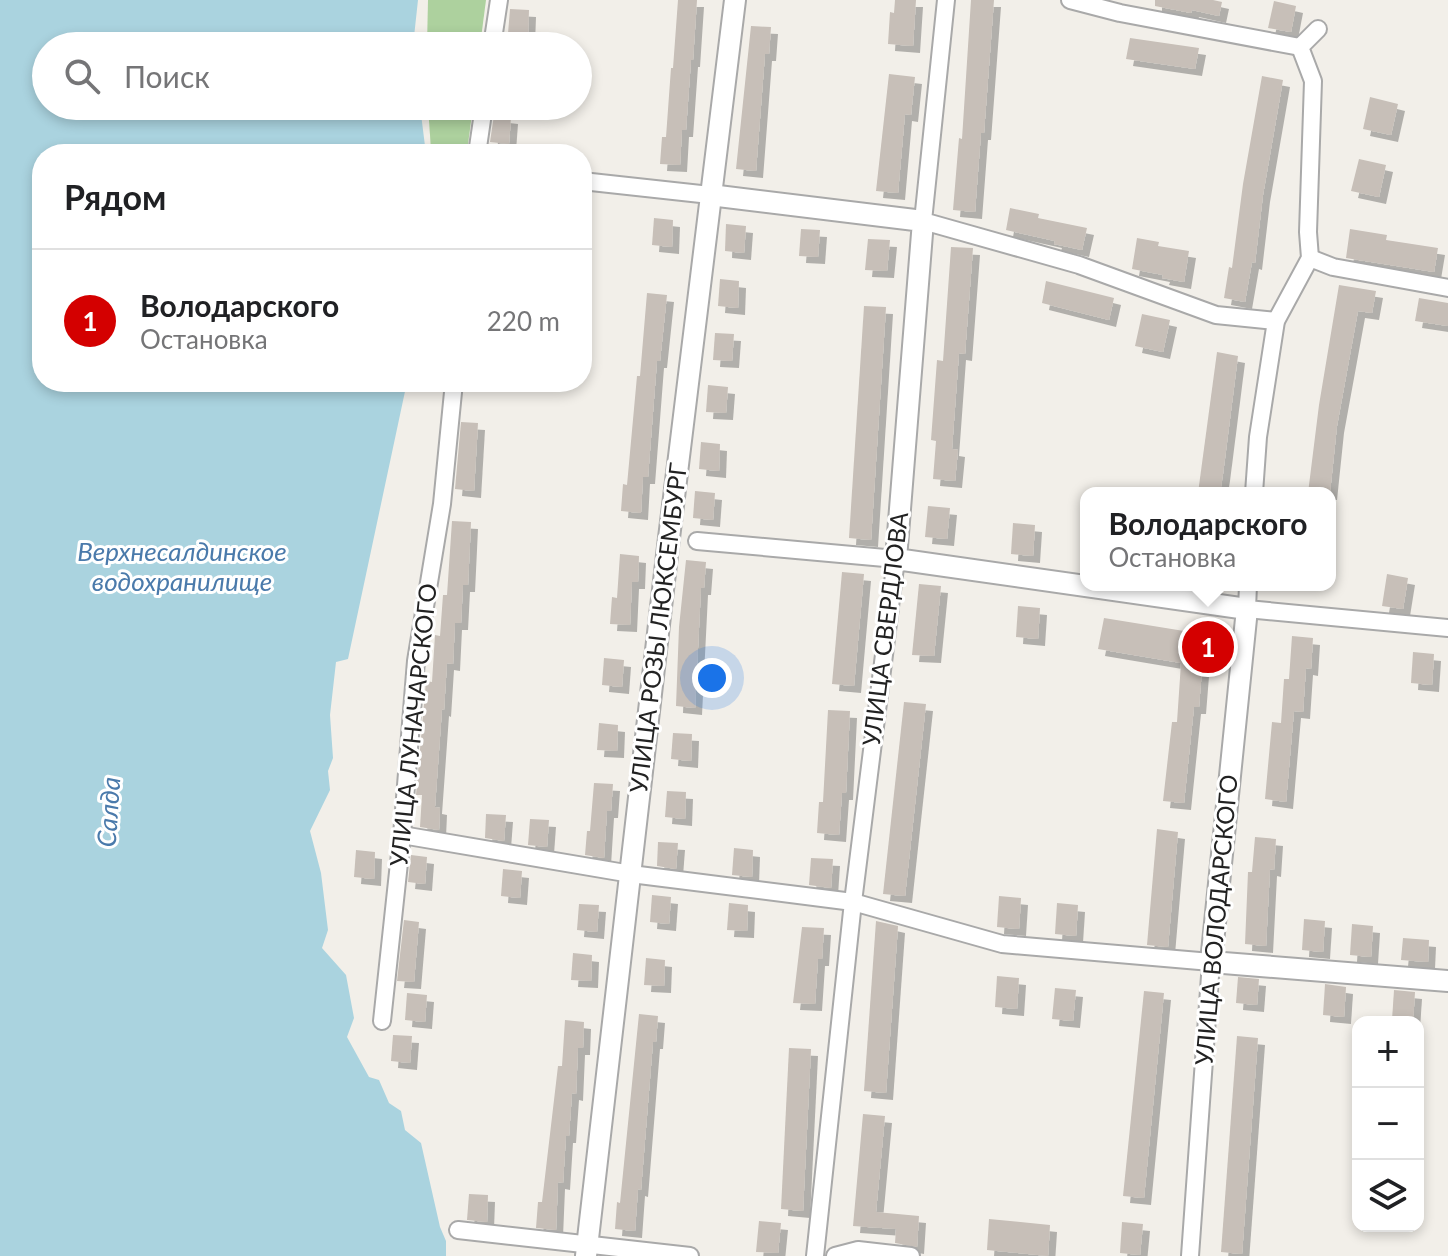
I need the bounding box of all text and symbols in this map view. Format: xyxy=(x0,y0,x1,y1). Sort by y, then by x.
search box xyxy=(32,32,592,120)
icon: search xyxy=(60,54,104,98)
text: Поиск xyxy=(124,58,210,94)
text: Рядом xyxy=(64,176,166,217)
text: Володарского xyxy=(140,287,339,323)
text: 1 xyxy=(82,305,98,337)
text: 220 m xyxy=(487,305,560,337)
text: Остановка xyxy=(140,323,268,355)
street label: УЛИЦА РОЗЫ ЛЮКСЕМБУРГ xyxy=(623,461,692,795)
popup xyxy=(1080,487,1336,591)
text: Володарского xyxy=(1108,505,1308,541)
street label: УЛИЦА СВЕРДЛОВА xyxy=(856,509,913,747)
water label: Верхнесалдинское водохранилище xyxy=(77,535,287,597)
text: Остановка xyxy=(1108,541,1236,573)
street label: УЛИЦА ЛУНАЧАРСКОГО xyxy=(383,582,442,868)
pin: 1 xyxy=(1182,617,1234,677)
your location xyxy=(692,658,732,698)
street label: УЛИЦА ВОЛОДАРСКОГО xyxy=(1188,773,1243,1067)
water label: Салда xyxy=(90,776,126,848)
map controls xyxy=(1352,1016,1424,1232)
button: + xyxy=(1352,1016,1424,1088)
button: − xyxy=(1352,1088,1424,1160)
button: layers xyxy=(1352,1160,1424,1232)

